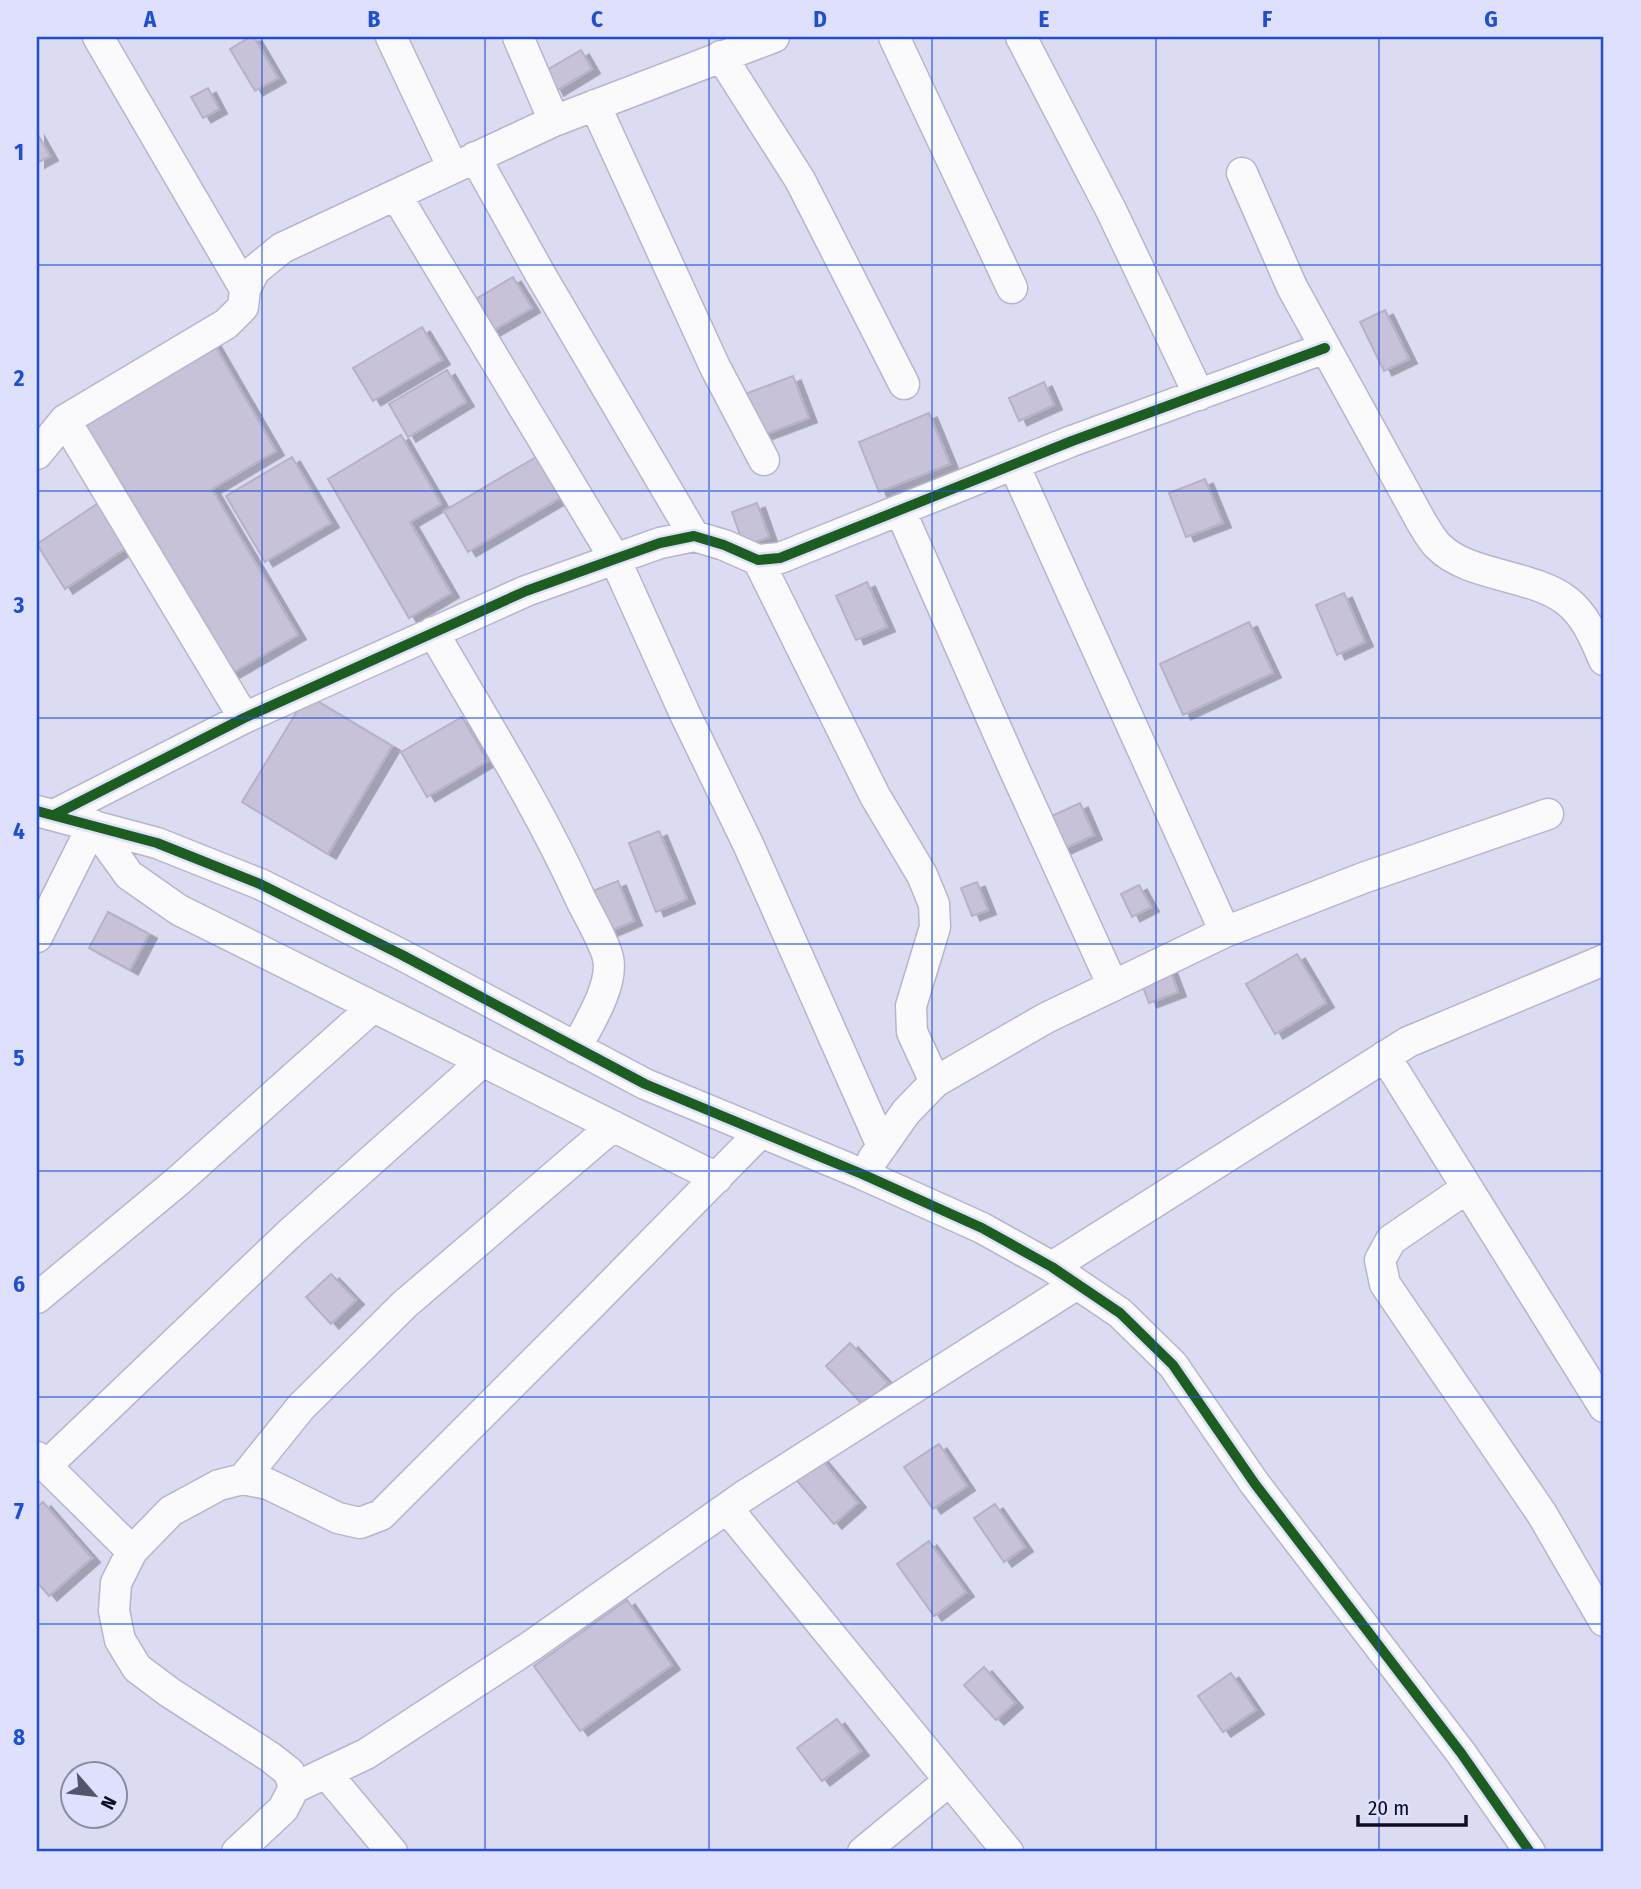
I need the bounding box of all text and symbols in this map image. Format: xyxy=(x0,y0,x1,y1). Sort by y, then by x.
text: A xyxy=(143,5,157,33)
text: B xyxy=(368,5,381,33)
text: C xyxy=(591,5,603,33)
text: D xyxy=(813,5,827,33)
text: E xyxy=(1039,5,1050,33)
text: F xyxy=(1262,5,1272,33)
text: G xyxy=(1484,5,1498,33)
text: 1 xyxy=(14,138,24,166)
text: 2 xyxy=(13,364,25,392)
text: 3 xyxy=(13,591,25,619)
text: 4 xyxy=(13,817,25,845)
text: 5 xyxy=(13,1044,25,1072)
text: 6 xyxy=(13,1270,25,1298)
text: 7 xyxy=(14,1497,24,1525)
text: 8 xyxy=(13,1723,25,1751)
north arrow xyxy=(60,1759,130,1829)
scale bar xyxy=(1358,1784,1466,1828)
text: N xyxy=(96,1792,121,1813)
text: 20 m xyxy=(1368,1795,1409,1821)

